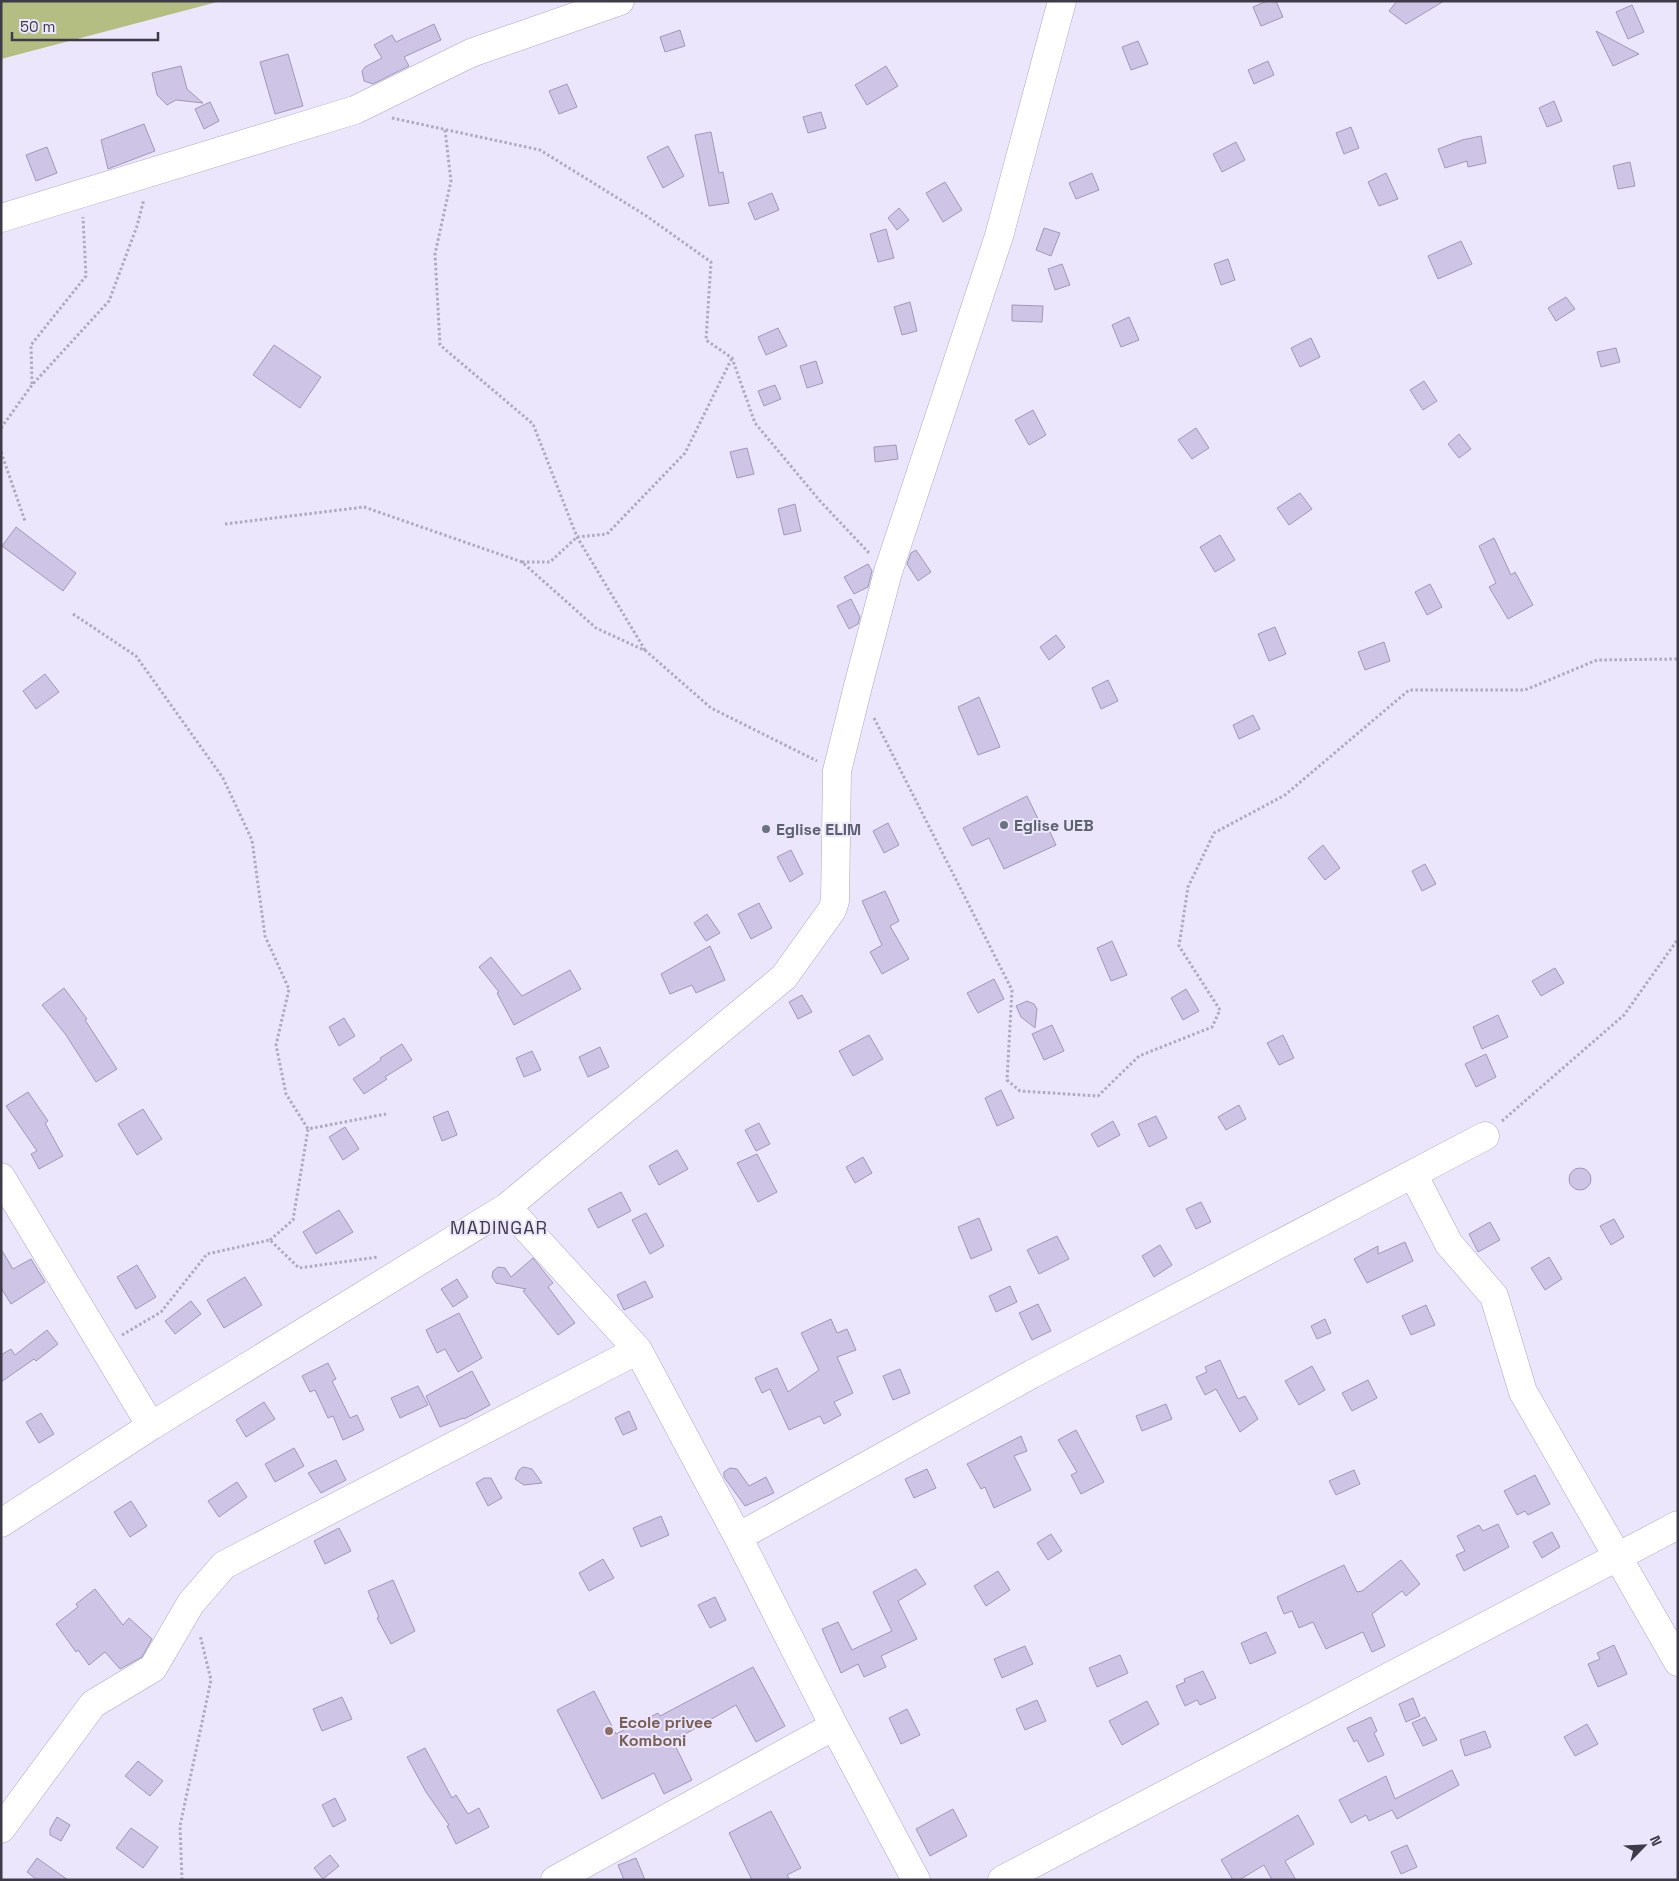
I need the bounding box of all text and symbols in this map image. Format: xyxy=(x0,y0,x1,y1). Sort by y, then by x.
scale bar xyxy=(12,10,159,42)
text: 50 m xyxy=(20,17,55,36)
place label: Eglise UEB xyxy=(1014,815,1094,836)
place label: Eglise ELIM xyxy=(776,819,861,840)
marker: Eglise UEB xyxy=(998,819,1010,831)
marker: Eglise ELIM xyxy=(760,823,772,835)
district label: MADINGAR xyxy=(450,1216,548,1239)
place label: Ecole privee Komboni xyxy=(619,1712,712,1751)
marker: Ecole privee Komboni xyxy=(603,1725,615,1737)
north arrow xyxy=(1619,1821,1669,1871)
text: N xyxy=(1646,1833,1666,1849)

